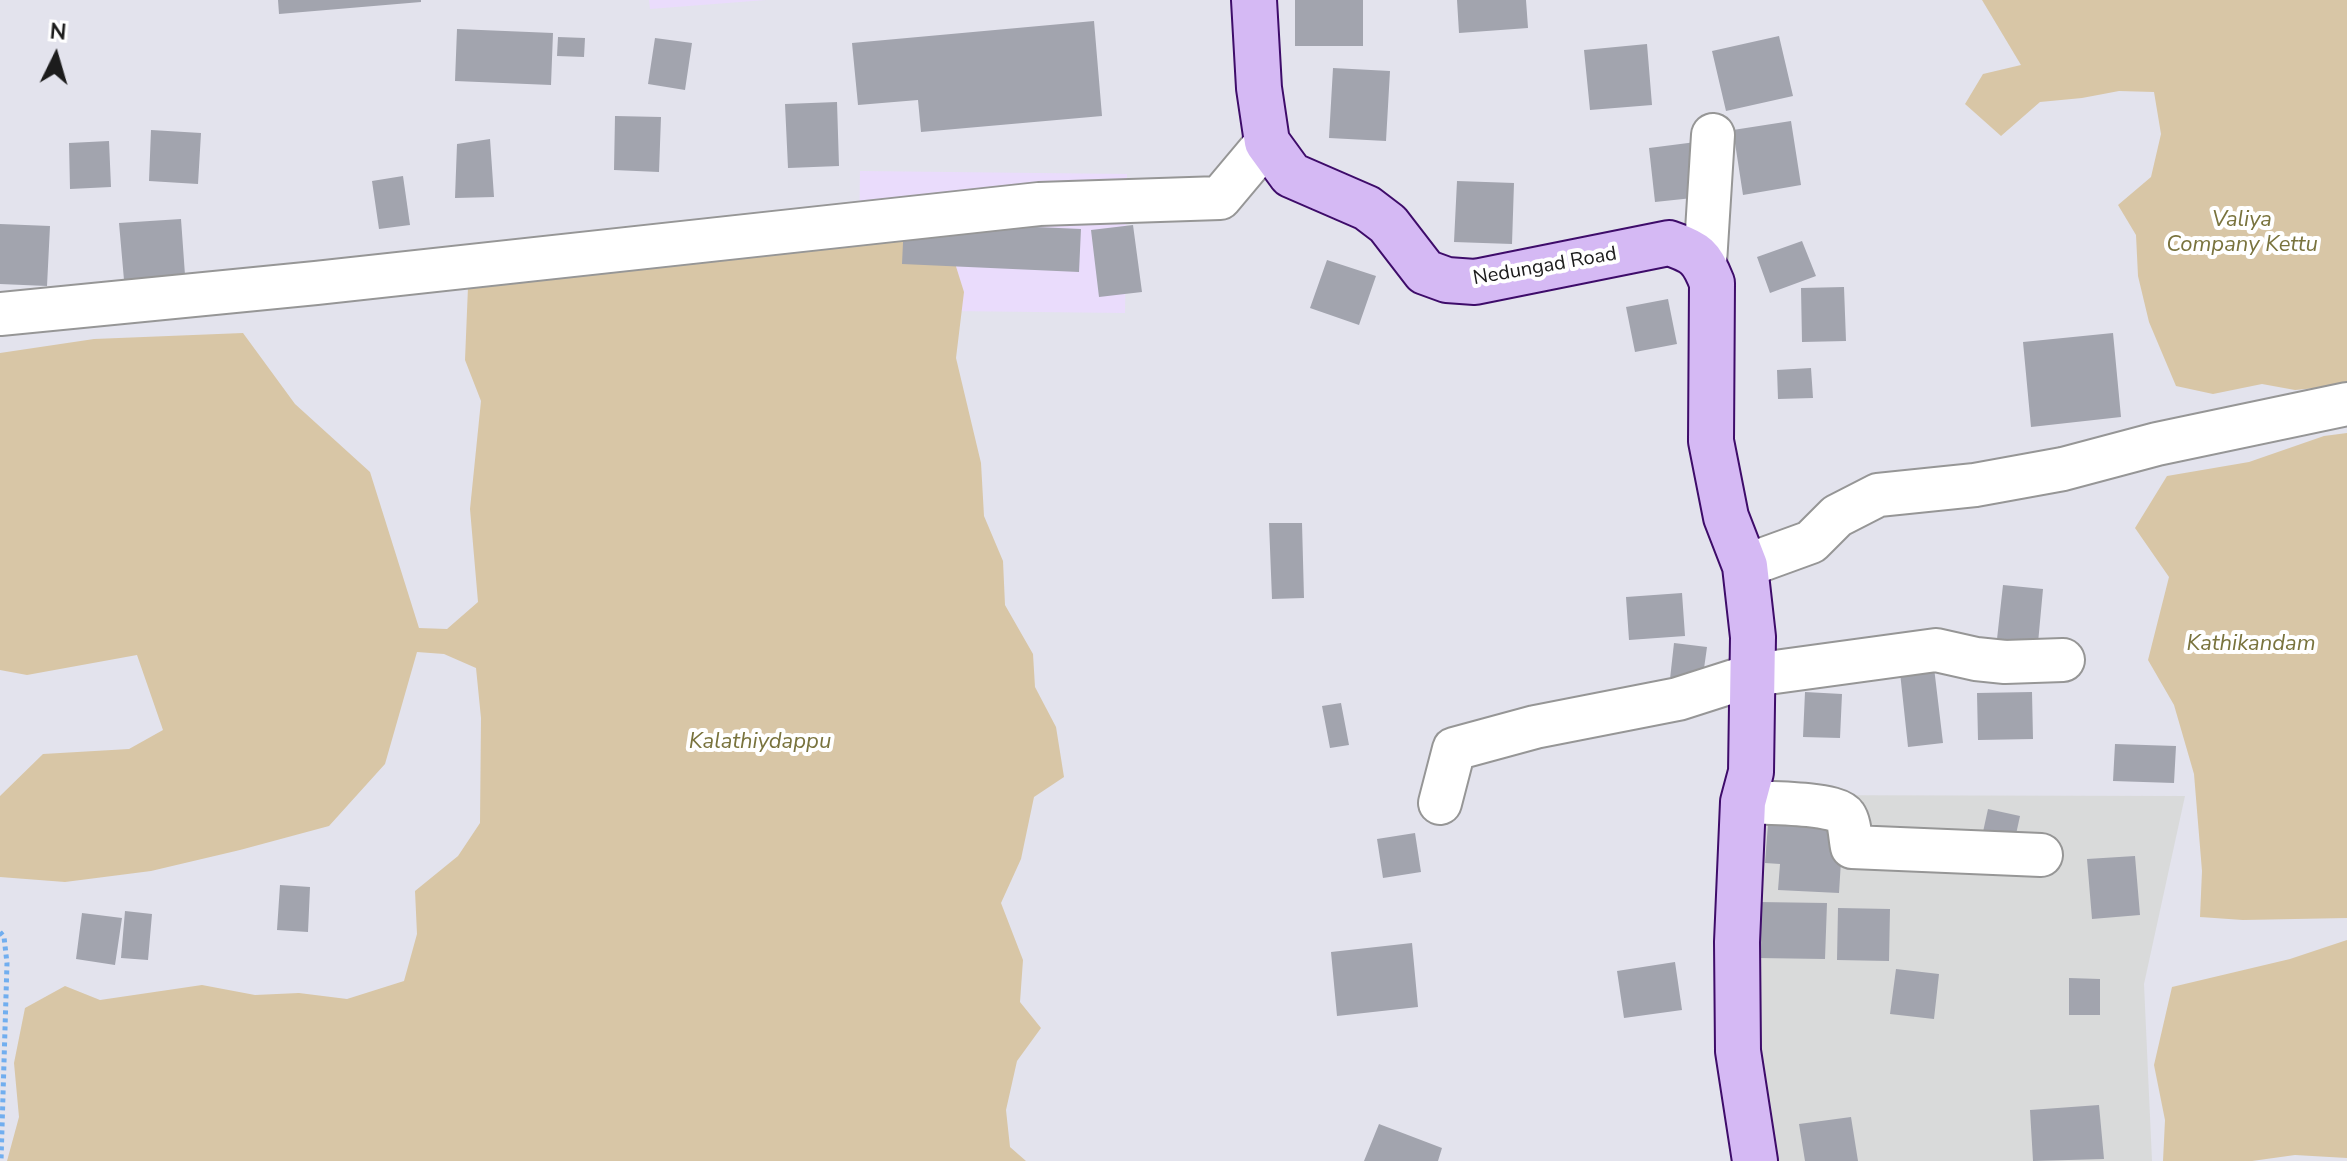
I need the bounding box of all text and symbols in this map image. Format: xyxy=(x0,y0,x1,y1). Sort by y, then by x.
north arrow xyxy=(16,16,96,96)
text: N xyxy=(49,16,68,48)
water label: Valiya Company Kettu xyxy=(2166,208,2318,260)
street label: Nedungad Road xyxy=(1471,243,1619,291)
water label: Kathikandam xyxy=(2186,632,2316,658)
water label: Kalathiydappu xyxy=(689,730,831,756)

